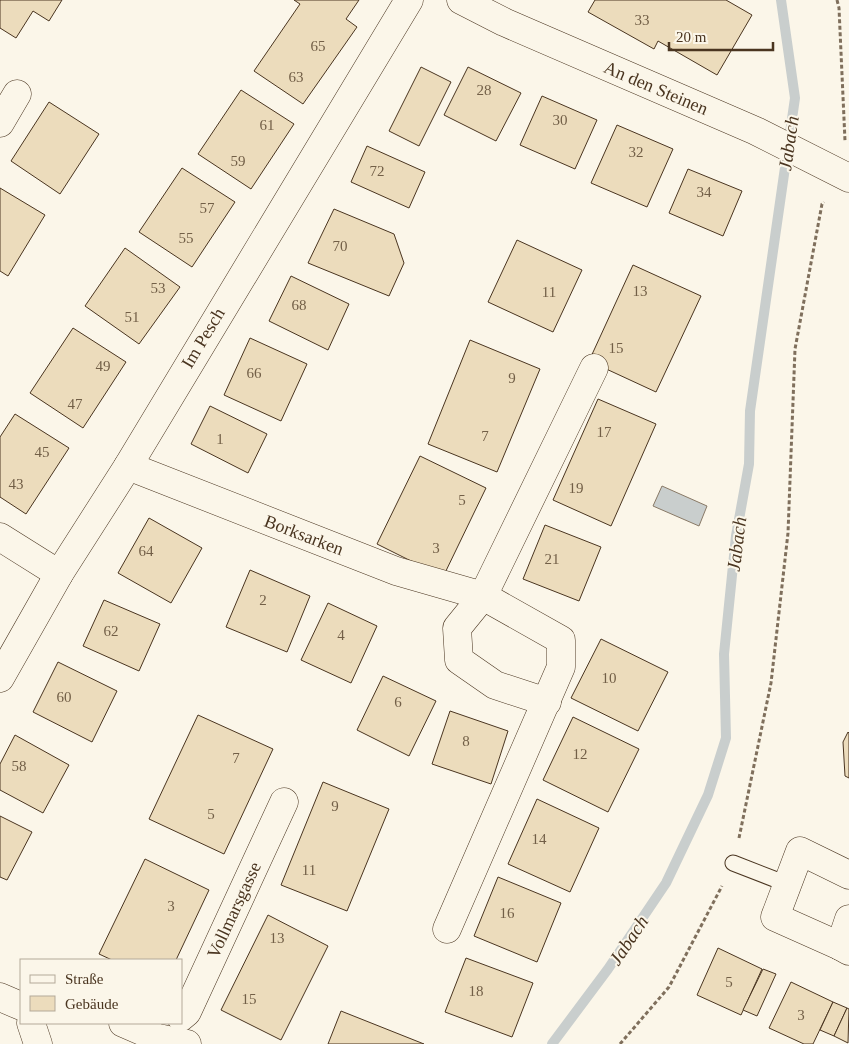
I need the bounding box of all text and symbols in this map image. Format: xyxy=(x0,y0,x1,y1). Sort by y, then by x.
house number: 33 xyxy=(635,12,650,28)
scale bar xyxy=(669,20,773,52)
text: 20 m xyxy=(676,29,707,45)
house number: 65 xyxy=(311,38,326,54)
street label: An den Steinen xyxy=(601,57,711,119)
house number: 63 xyxy=(289,69,304,85)
house number: 28 xyxy=(477,82,492,98)
house number: 30 xyxy=(553,112,568,128)
water label: Jabach xyxy=(774,114,803,172)
house number: 61 xyxy=(260,117,275,133)
house number: 32 xyxy=(629,144,644,160)
house number: 59 xyxy=(231,153,246,169)
house number: 72 xyxy=(370,163,385,179)
house number: 34 xyxy=(697,184,712,200)
house number: 57 xyxy=(200,200,215,216)
house number: 55 xyxy=(179,230,194,246)
house number: 70 xyxy=(333,238,348,254)
house number: 53 xyxy=(151,280,166,296)
house number: 13 xyxy=(633,283,648,299)
house number: 11 xyxy=(542,284,556,300)
house number: 68 xyxy=(292,297,307,313)
street label: Im Pesch xyxy=(177,304,229,372)
house number: 51 xyxy=(125,309,140,325)
house number: 15 xyxy=(609,340,624,356)
house number: 49 xyxy=(96,358,111,374)
house number: 66 xyxy=(247,365,262,381)
house number: 9 xyxy=(508,370,516,386)
house number: 47 xyxy=(68,396,83,412)
house number: 17 xyxy=(597,424,612,440)
house number: 7 xyxy=(481,428,489,444)
house number: 1 xyxy=(216,431,224,447)
house number: 45 xyxy=(35,444,50,460)
house number: 43 xyxy=(9,476,24,492)
house number: 19 xyxy=(569,480,584,496)
house number: 5 xyxy=(458,492,466,508)
street label: Borksarken xyxy=(262,511,346,559)
water label: Jabach xyxy=(723,516,750,573)
house number: 3 xyxy=(432,540,440,556)
house number: 64 xyxy=(139,543,154,559)
house number: 21 xyxy=(545,551,560,567)
house number: 2 xyxy=(259,592,267,608)
house number: 62 xyxy=(104,623,119,639)
house number: 4 xyxy=(337,627,345,643)
house number: 10 xyxy=(602,670,617,686)
house number: 60 xyxy=(57,689,72,705)
house number: 6 xyxy=(394,694,402,710)
house number: 8 xyxy=(462,733,470,749)
house number: 12 xyxy=(573,746,588,762)
house number: 7 xyxy=(232,750,240,766)
house number: 58 xyxy=(12,758,27,774)
house number: 9 xyxy=(331,798,339,814)
house number: 5 xyxy=(207,806,215,822)
house number: 14 xyxy=(532,831,547,847)
street label: Vollmarsgasse xyxy=(203,859,265,961)
house number: 11 xyxy=(302,862,316,878)
house number: 3 xyxy=(167,898,175,914)
house number: 16 xyxy=(500,905,515,921)
water label: Jabach xyxy=(604,912,652,969)
house number: 13 xyxy=(270,930,285,946)
legend xyxy=(20,959,182,1024)
text: Straße xyxy=(65,971,104,987)
house number: 5 xyxy=(725,974,733,990)
house number: 18 xyxy=(469,983,484,999)
house number: 15 xyxy=(242,991,257,1007)
text: Gebäude xyxy=(65,996,119,1012)
house number: 3 xyxy=(797,1007,805,1023)

